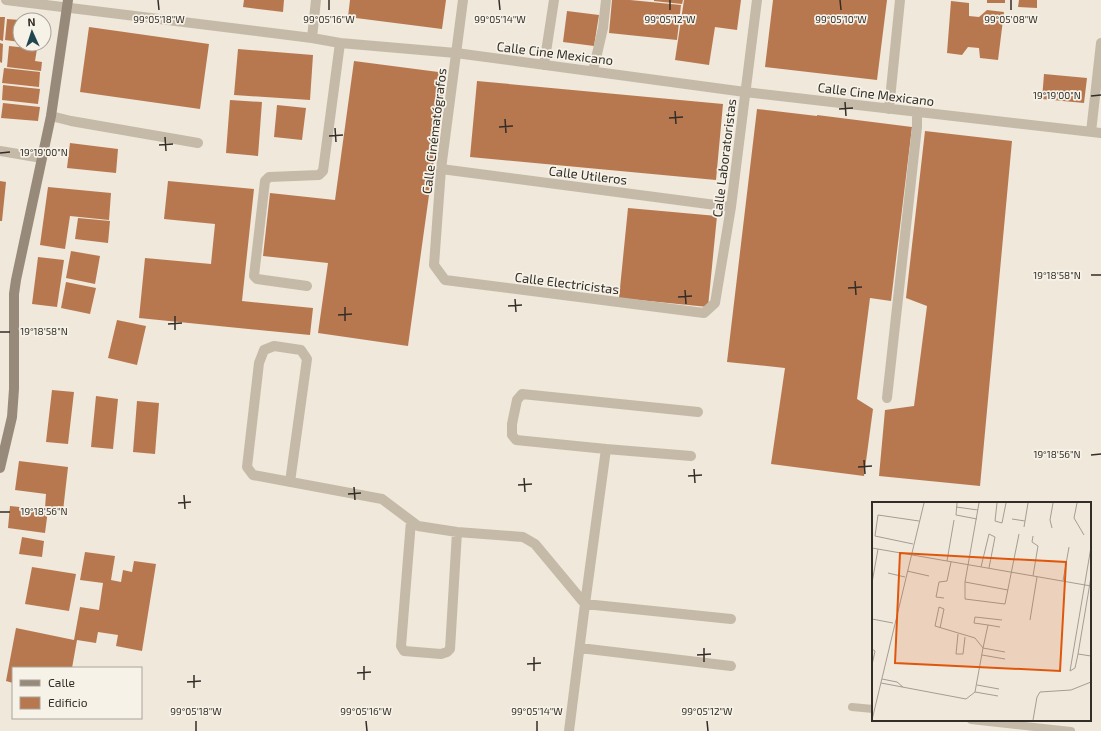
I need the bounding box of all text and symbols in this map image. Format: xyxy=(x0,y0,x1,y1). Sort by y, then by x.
north arrow xyxy=(12,12,52,52)
text: 99°05'18"W xyxy=(133,13,185,25)
text: 99°05'16"W xyxy=(303,13,355,25)
text: 99°05'14"W xyxy=(474,13,526,25)
text: 99°05'12"W xyxy=(644,13,696,25)
text: 99°05'10"W xyxy=(815,13,867,25)
text: 99°05'08"W xyxy=(984,13,1038,25)
text: N xyxy=(27,15,36,28)
street label: Calle Cine Mexicano xyxy=(496,38,614,68)
street label: Calle Cinématógrafos xyxy=(418,67,450,195)
street label: Calle Cine Mexicano xyxy=(817,79,935,109)
text: 19°19'00"N xyxy=(1033,89,1081,101)
street label: Calle Laboratoristas xyxy=(709,98,739,218)
text: 19°19'00"N xyxy=(20,146,68,158)
street label: Calle Utileros xyxy=(548,162,628,188)
street label: Calle Electricistas xyxy=(514,269,620,297)
text: 19°18'58"N xyxy=(1033,269,1081,281)
text: 19°18'58"N xyxy=(20,325,68,337)
text: 19°18'56"N xyxy=(1033,448,1081,460)
inset map xyxy=(872,502,1091,721)
text: 19°18'56"N xyxy=(20,505,68,517)
legend xyxy=(12,667,142,719)
text: Calle xyxy=(48,675,75,689)
text: Edificio xyxy=(48,695,88,709)
text: 99°05'18"W xyxy=(170,705,222,717)
text: 99°05'16"W xyxy=(340,705,392,717)
text: 99°05'14"W xyxy=(511,705,563,717)
text: 99°05'12"W xyxy=(681,705,733,717)

